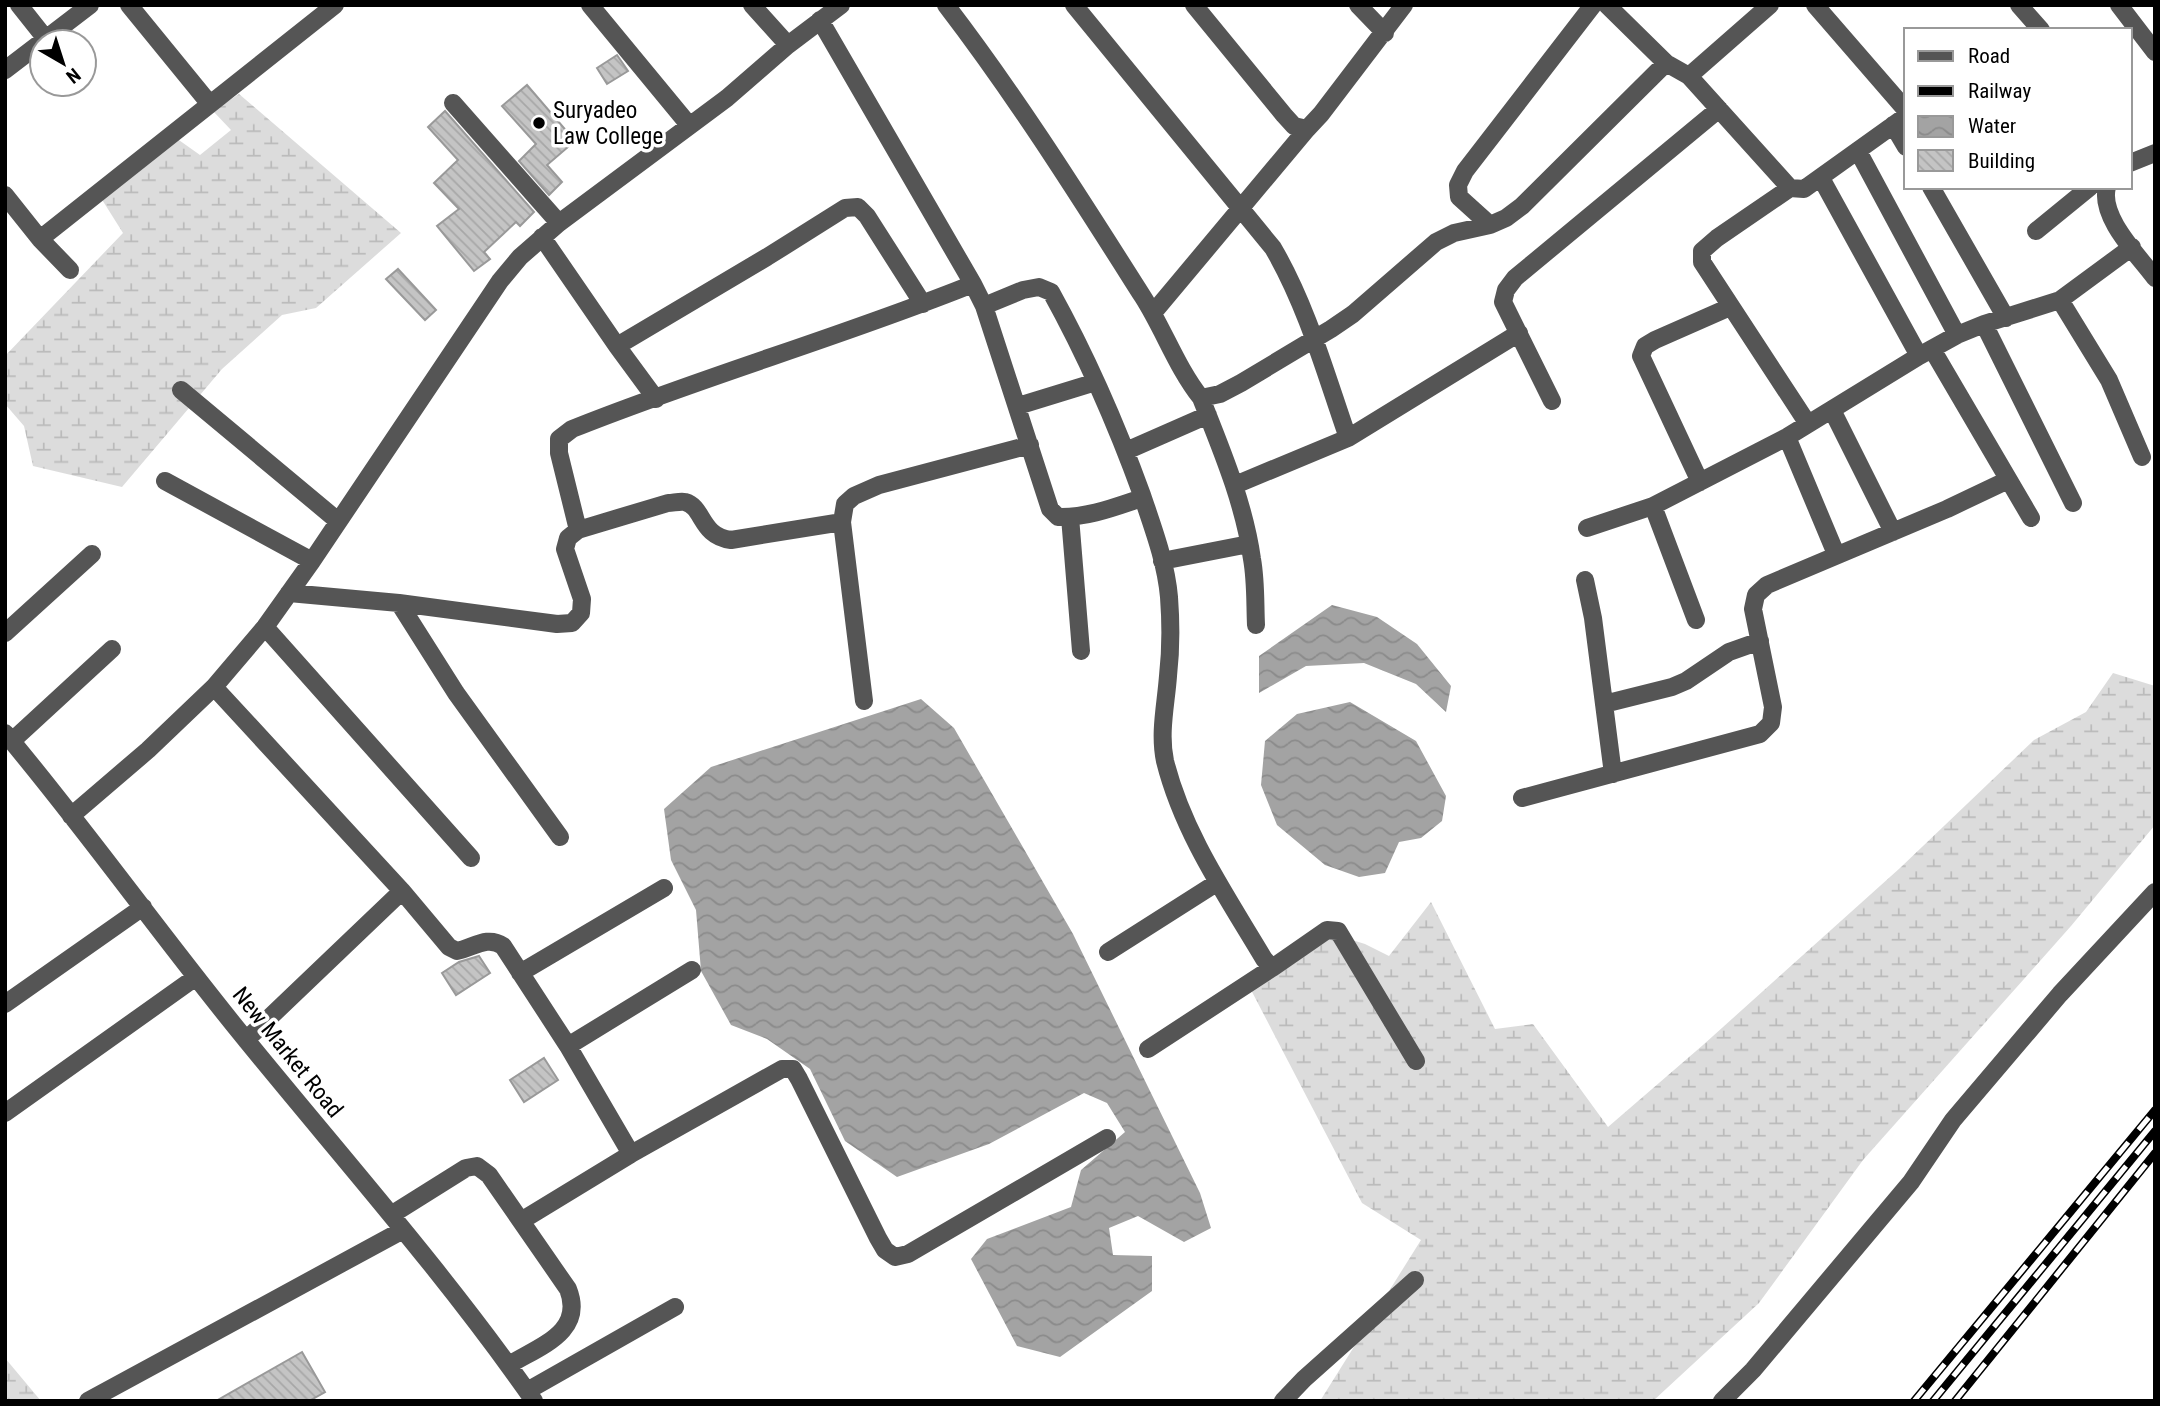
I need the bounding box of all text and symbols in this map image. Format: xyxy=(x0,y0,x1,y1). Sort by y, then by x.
north arrow xyxy=(28,28,98,98)
legend xyxy=(1904,28,2132,189)
text: Road xyxy=(1968,44,2010,68)
text: N xyxy=(62,63,85,88)
text: Railway xyxy=(1968,79,2031,103)
place label: Suryadeo Law College xyxy=(553,97,663,150)
text: Water xyxy=(1968,114,2016,138)
marker: Suryadeo Law College xyxy=(531,115,547,131)
text: Building xyxy=(1968,149,2035,173)
street label: New Market Road xyxy=(227,982,348,1123)

